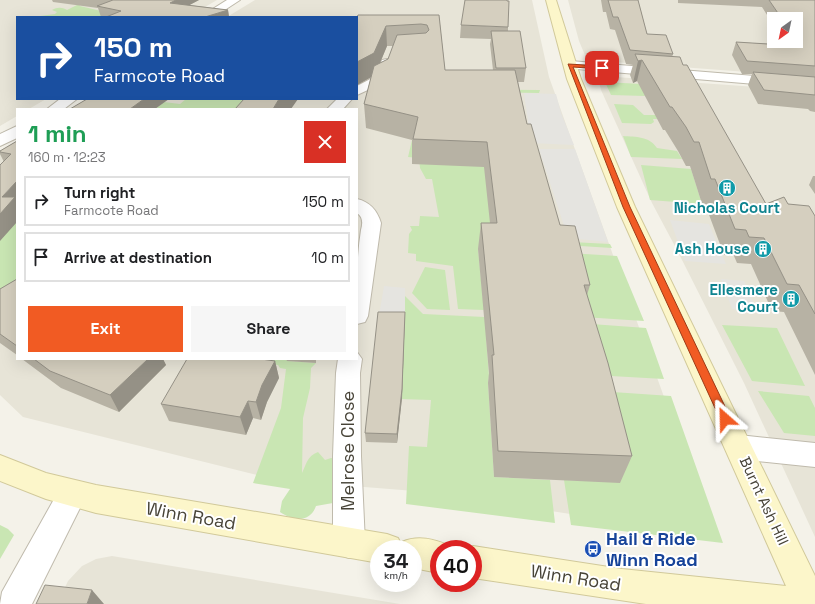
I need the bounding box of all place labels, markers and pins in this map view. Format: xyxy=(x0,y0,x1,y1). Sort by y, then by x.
pin xyxy=(585,51,619,85)
building icon: Nicholas Court xyxy=(717,178,737,198)
place label: Nicholas Court xyxy=(674,198,780,217)
place label: Ash House xyxy=(675,239,750,258)
building icon: Ash House xyxy=(753,239,773,259)
place label: Ellesmere Court xyxy=(709,280,778,316)
building icon: Ellesmere Court xyxy=(781,289,801,309)
place label: Hail & Ride Winn Road xyxy=(606,527,698,571)
bus stop icon: Hail & Ride Winn Road xyxy=(583,539,603,559)

